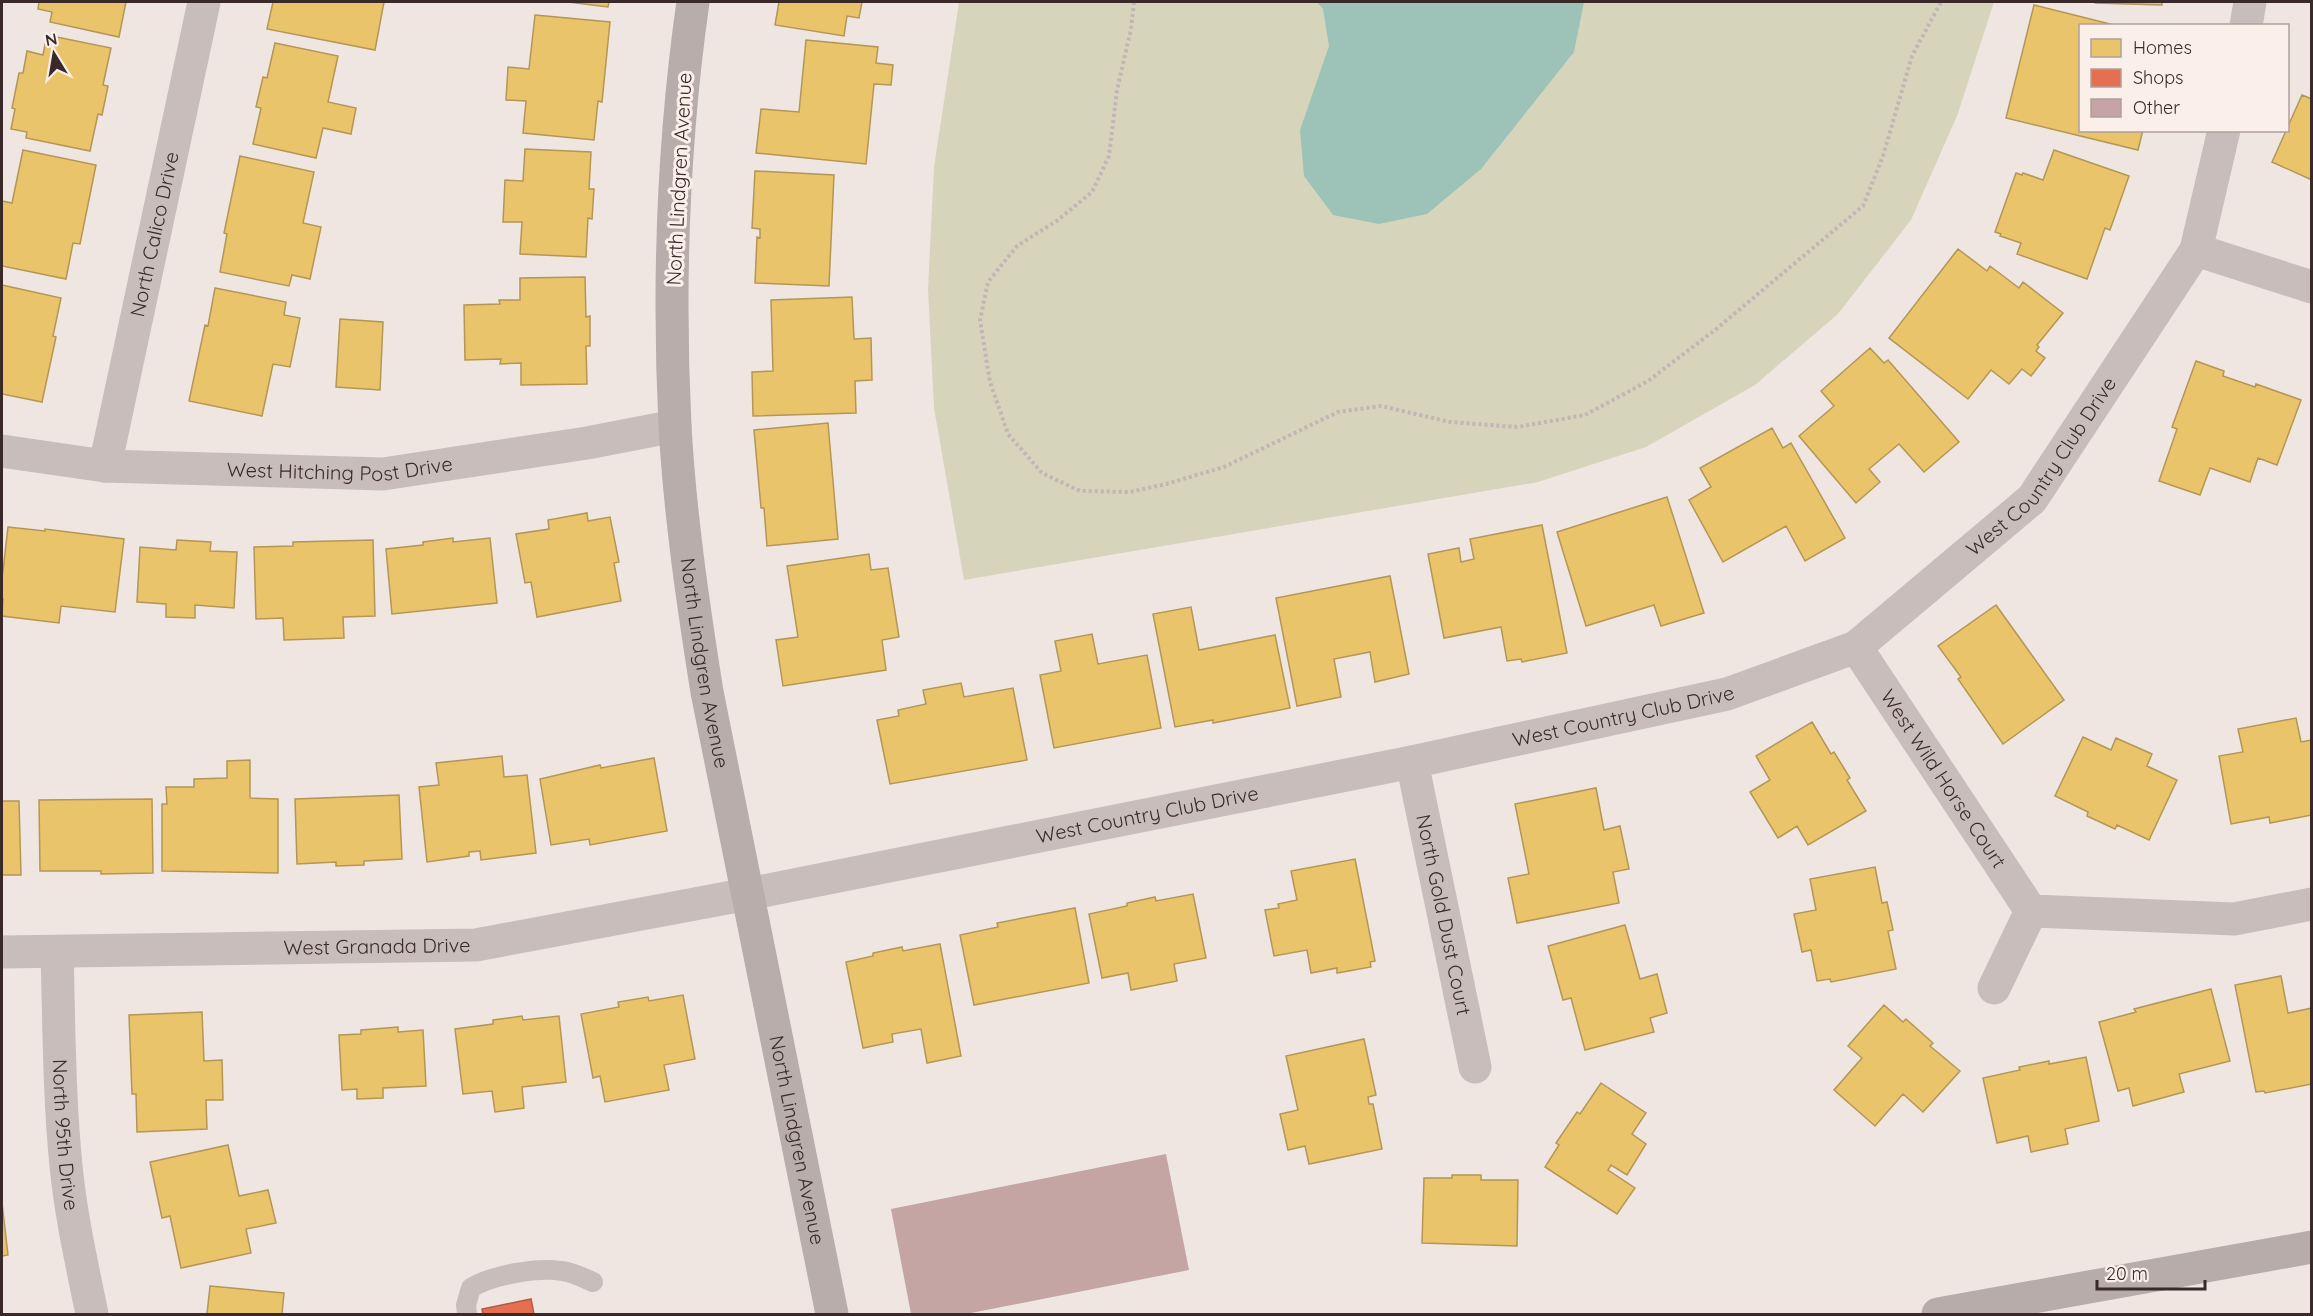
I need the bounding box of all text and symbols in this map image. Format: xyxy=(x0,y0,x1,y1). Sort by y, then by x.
north arrow xyxy=(24,24,84,84)
legend xyxy=(2079,24,2289,132)
text: N xyxy=(43,28,59,50)
text: Homes xyxy=(2133,36,2192,59)
text: Shops xyxy=(2133,66,2184,89)
street label: North Lindgren Avenue xyxy=(660,72,697,286)
text: Other xyxy=(2133,96,2180,119)
street label: North Calico Drive xyxy=(124,149,184,319)
street label: West Country Club Drive xyxy=(1961,372,2121,561)
street label: West Hitching Post Drive xyxy=(226,451,454,486)
street label: North Lindgren Avenue xyxy=(676,556,735,770)
street label: West Country Club Drive xyxy=(1510,679,1738,752)
street label: West Wild Horse Court xyxy=(1876,684,2012,873)
street label: West Country Club Drive xyxy=(1034,780,1261,848)
street label: North Gold Dust Court xyxy=(1411,812,1477,1018)
street label: West Granada Drive xyxy=(283,932,471,960)
street label: North Lindgren Avenue xyxy=(764,1033,831,1247)
street label: North 95th Drive xyxy=(48,1059,85,1212)
scale bar xyxy=(2097,1253,2205,1291)
text: 20 m xyxy=(2106,1262,2148,1285)

